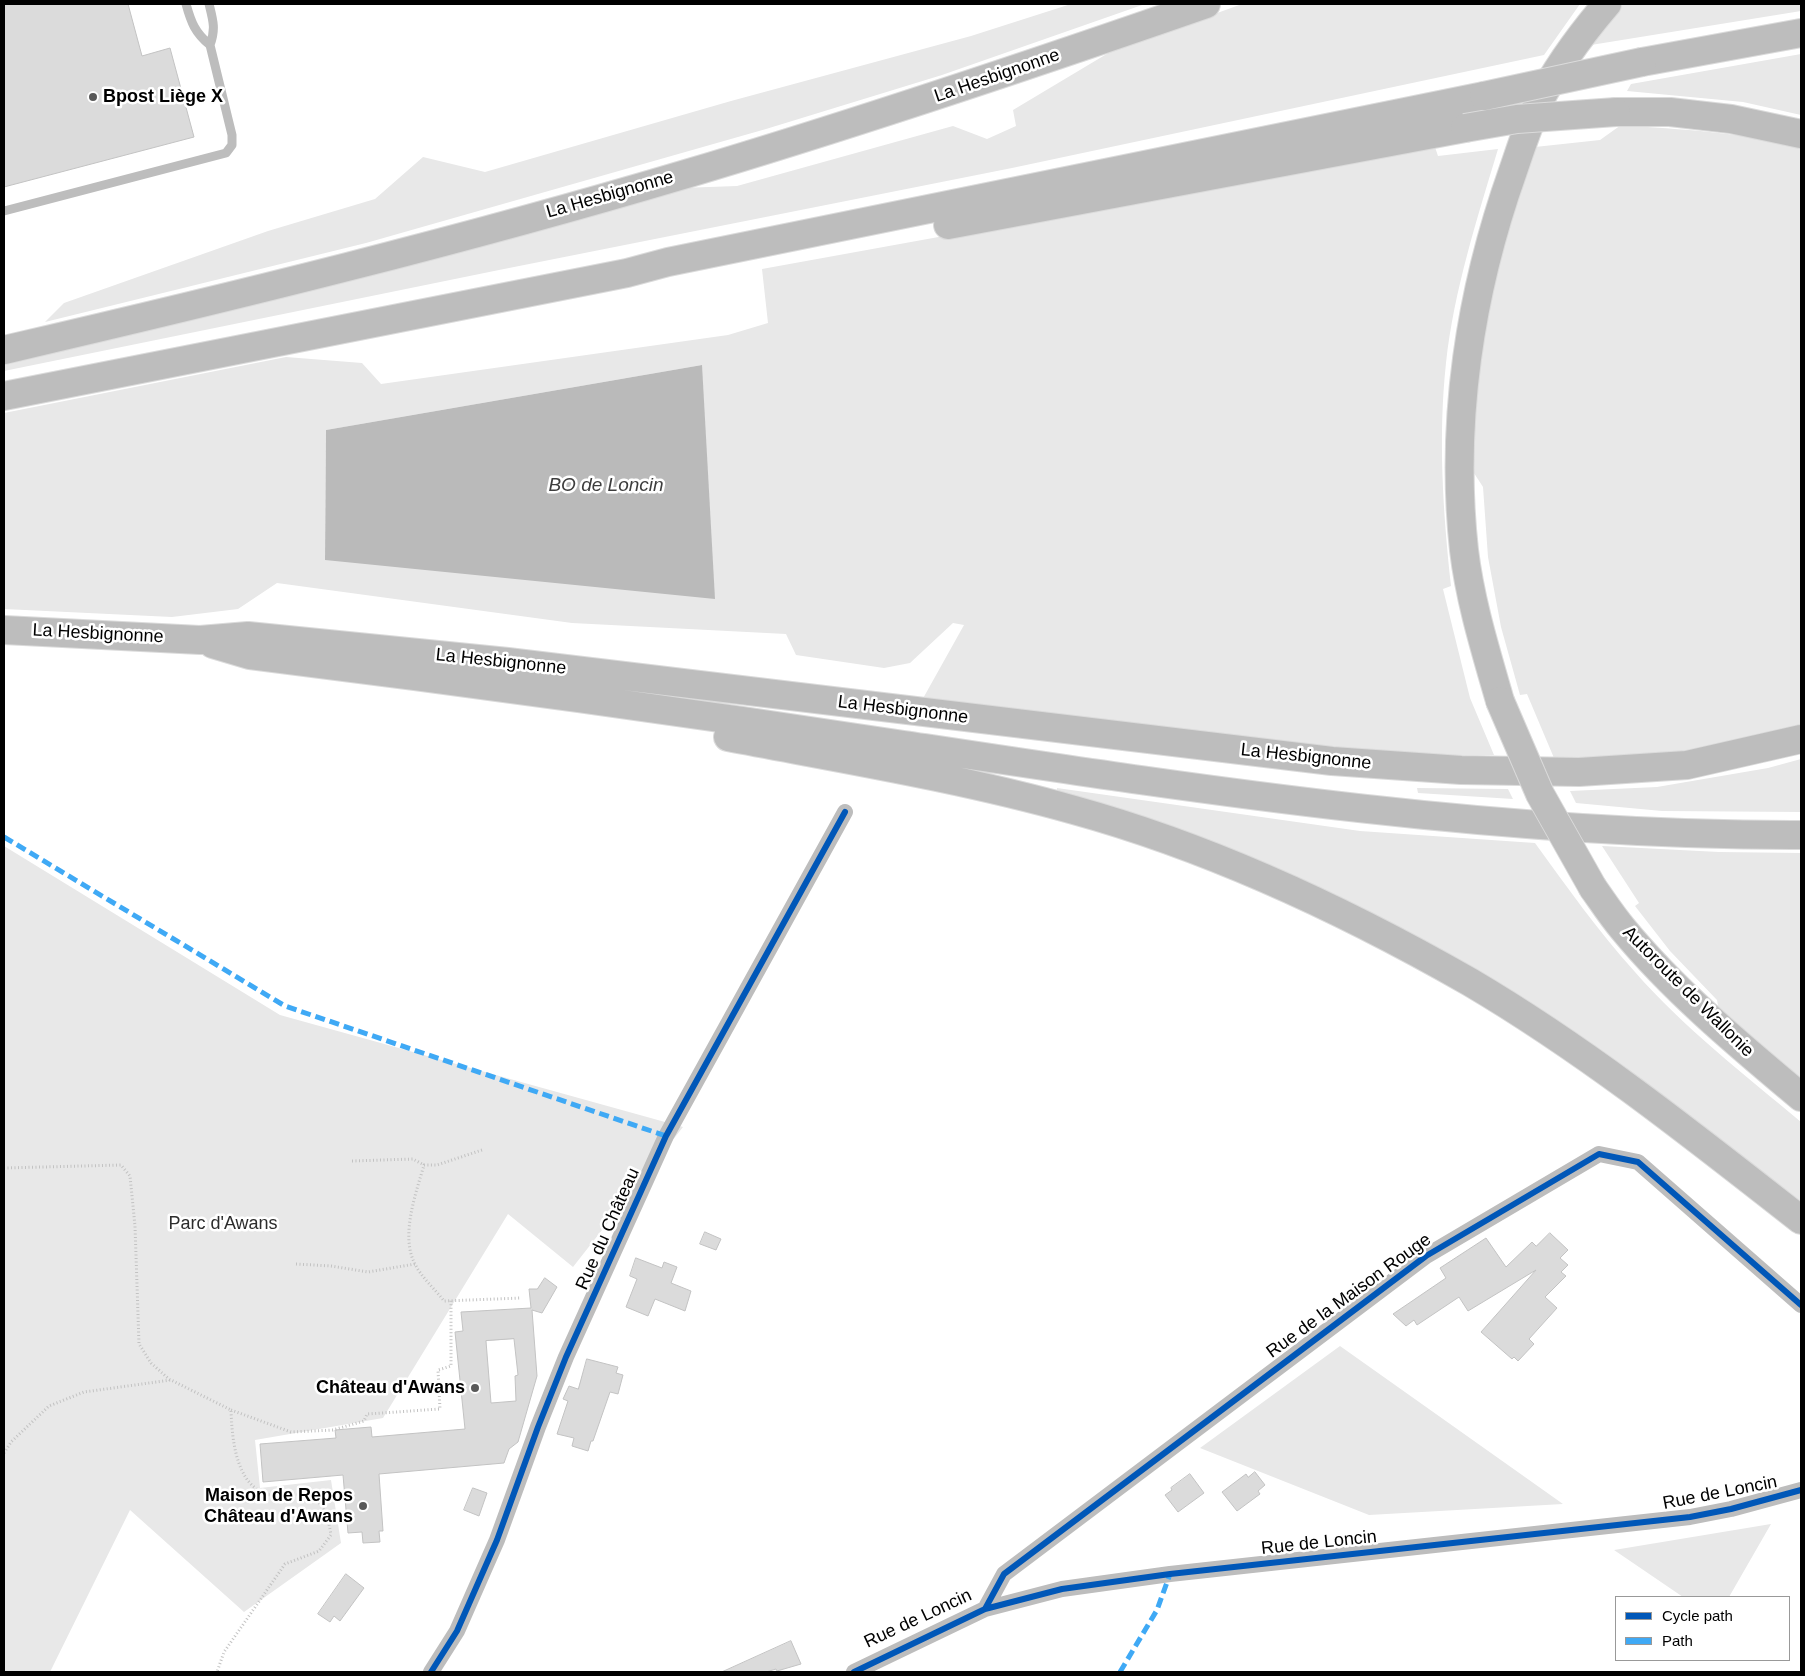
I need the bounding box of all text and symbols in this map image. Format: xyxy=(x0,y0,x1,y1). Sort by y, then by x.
street label: La Hesbignonne xyxy=(932,44,1062,108)
place label: Bpost Liège X xyxy=(103,86,223,108)
marker: Bpost Liège X xyxy=(87,91,99,103)
street label: La Hesbignonne xyxy=(544,167,676,223)
water label: BO de Loncin xyxy=(548,475,664,497)
street label: La Hesbignonne xyxy=(32,620,164,648)
street label: La Hesbignonne xyxy=(435,644,567,680)
street label: La Hesbignonne xyxy=(837,691,969,729)
street label: La Hesbignonne xyxy=(1240,739,1372,775)
street label: Autoroute de Wallonie xyxy=(1618,922,1758,1062)
street label: Rue du Château xyxy=(571,1165,645,1293)
park label: Parc d'Awans xyxy=(168,1213,278,1235)
street label: Rue de la Maison Rouge xyxy=(1263,1229,1435,1363)
place label: Château d'Awans xyxy=(316,1377,465,1399)
marker: Château d'Awans xyxy=(469,1382,481,1394)
street label: Rue de Loncin xyxy=(1661,1471,1779,1515)
place label: Maison de Repos Château d'Awans xyxy=(204,1485,353,1528)
marker: Maison de Repos Château d'Awans xyxy=(357,1500,369,1512)
street label: Rue de Loncin xyxy=(1260,1526,1378,1560)
street label: Rue de Loncin xyxy=(861,1585,975,1653)
legend xyxy=(1615,1596,1790,1661)
text: Cycle path xyxy=(1662,1607,1733,1624)
text: Path xyxy=(1662,1632,1693,1649)

